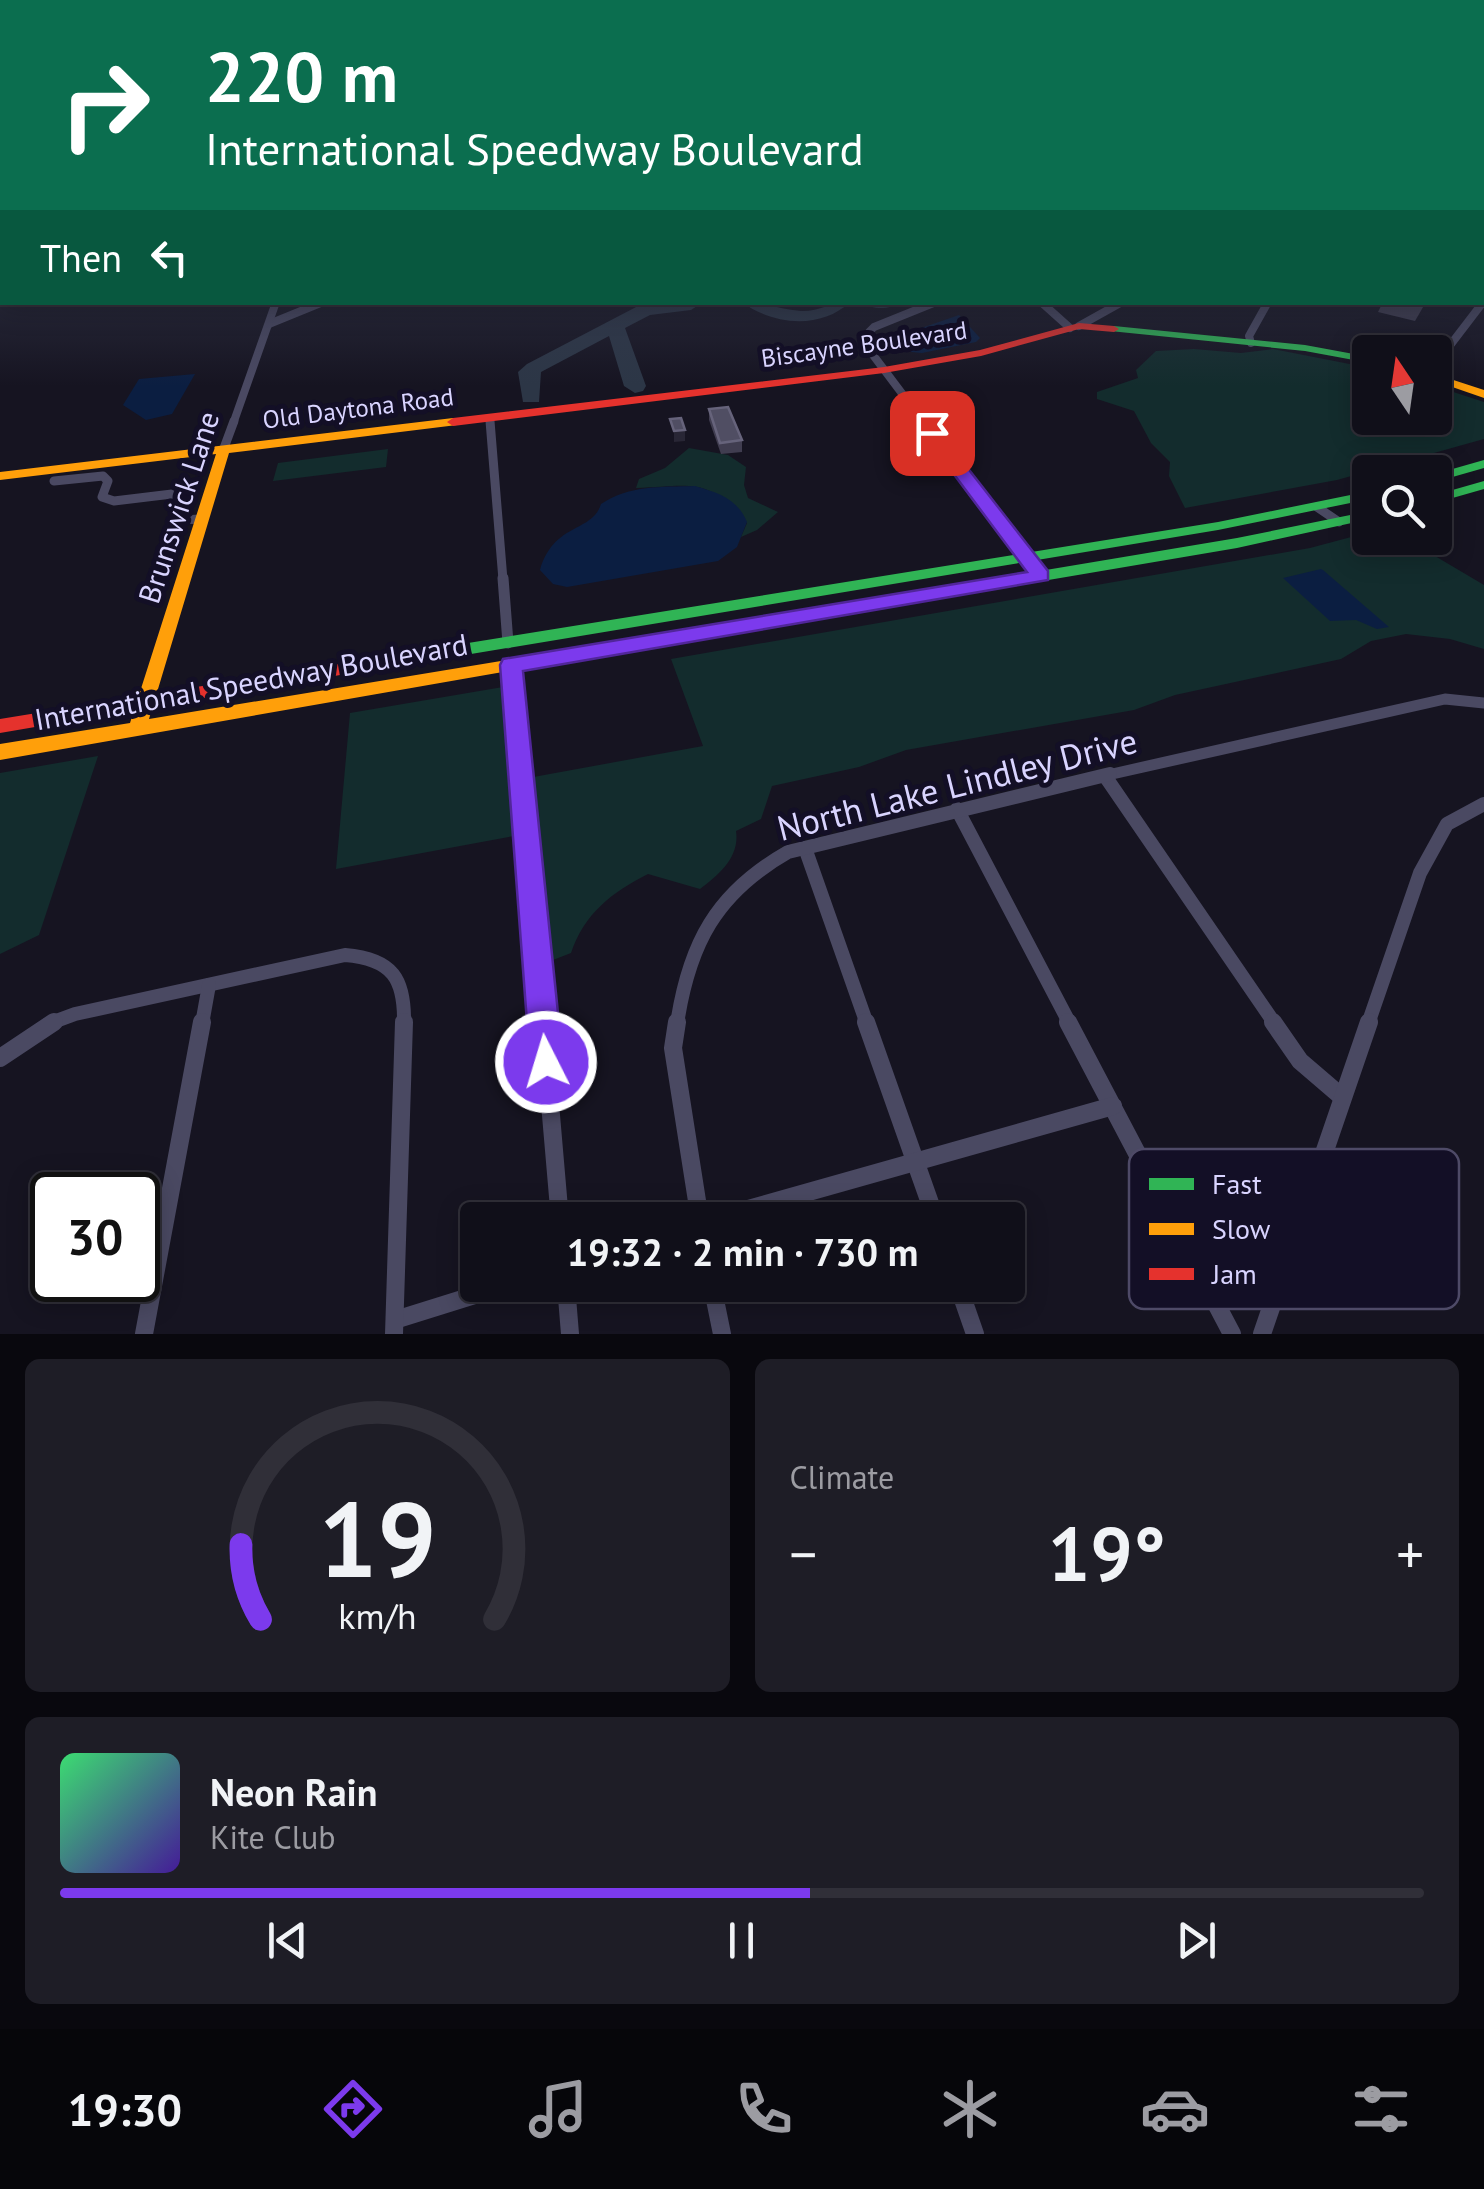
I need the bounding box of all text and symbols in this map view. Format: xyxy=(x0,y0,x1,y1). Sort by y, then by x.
text: 220 m xyxy=(205,31,398,121)
icon: right xyxy=(40,40,170,170)
text: International Speedway Boulevard xyxy=(205,119,864,177)
icon: left xyxy=(142,230,197,285)
text: Then xyxy=(40,233,122,282)
street label: Biscayne Boulevard xyxy=(759,314,969,374)
north arrow xyxy=(1352,335,1452,435)
map controls xyxy=(1352,335,1452,555)
street label: Old Daytona Road xyxy=(261,380,455,436)
pin xyxy=(890,391,975,476)
street label: Brunswick Lane xyxy=(129,406,227,608)
icon: arrive xyxy=(905,406,960,461)
button: search xyxy=(1352,455,1452,555)
street label: International Speedway Boulevard xyxy=(31,624,471,738)
street label: North Lake Lindley Drive xyxy=(772,717,1142,851)
position arrow xyxy=(494,1010,598,1114)
legend xyxy=(1129,1149,1459,1309)
text: Fast xyxy=(1212,1165,1262,1202)
speed limit sign: 30 xyxy=(30,1172,160,1302)
text: Slow xyxy=(1212,1210,1271,1247)
text: 19:32 · 2 min · 730 m xyxy=(567,1227,918,1276)
text: Jam xyxy=(1211,1255,1257,1292)
text: Climate xyxy=(790,1456,894,1498)
text: 19 xyxy=(318,1471,436,1606)
text: 19° xyxy=(1048,1505,1166,1602)
text: − xyxy=(790,1518,817,1589)
text: + xyxy=(1396,1518,1424,1589)
text: km/h xyxy=(338,1593,416,1639)
text: Neon Rain xyxy=(210,1767,377,1816)
text: Kite Club xyxy=(210,1816,336,1858)
icon: previous xyxy=(260,1913,315,1968)
icon: pause xyxy=(714,1913,769,1968)
icon: next xyxy=(1169,1913,1224,1968)
icon: directions xyxy=(318,2074,388,2144)
icon: music xyxy=(523,2074,593,2144)
icon: phone xyxy=(729,2074,799,2144)
icon: climate xyxy=(935,2074,1005,2144)
icon: car xyxy=(1140,2074,1210,2144)
icon: filters xyxy=(1346,2074,1416,2144)
text: 19:30 xyxy=(68,2080,182,2138)

